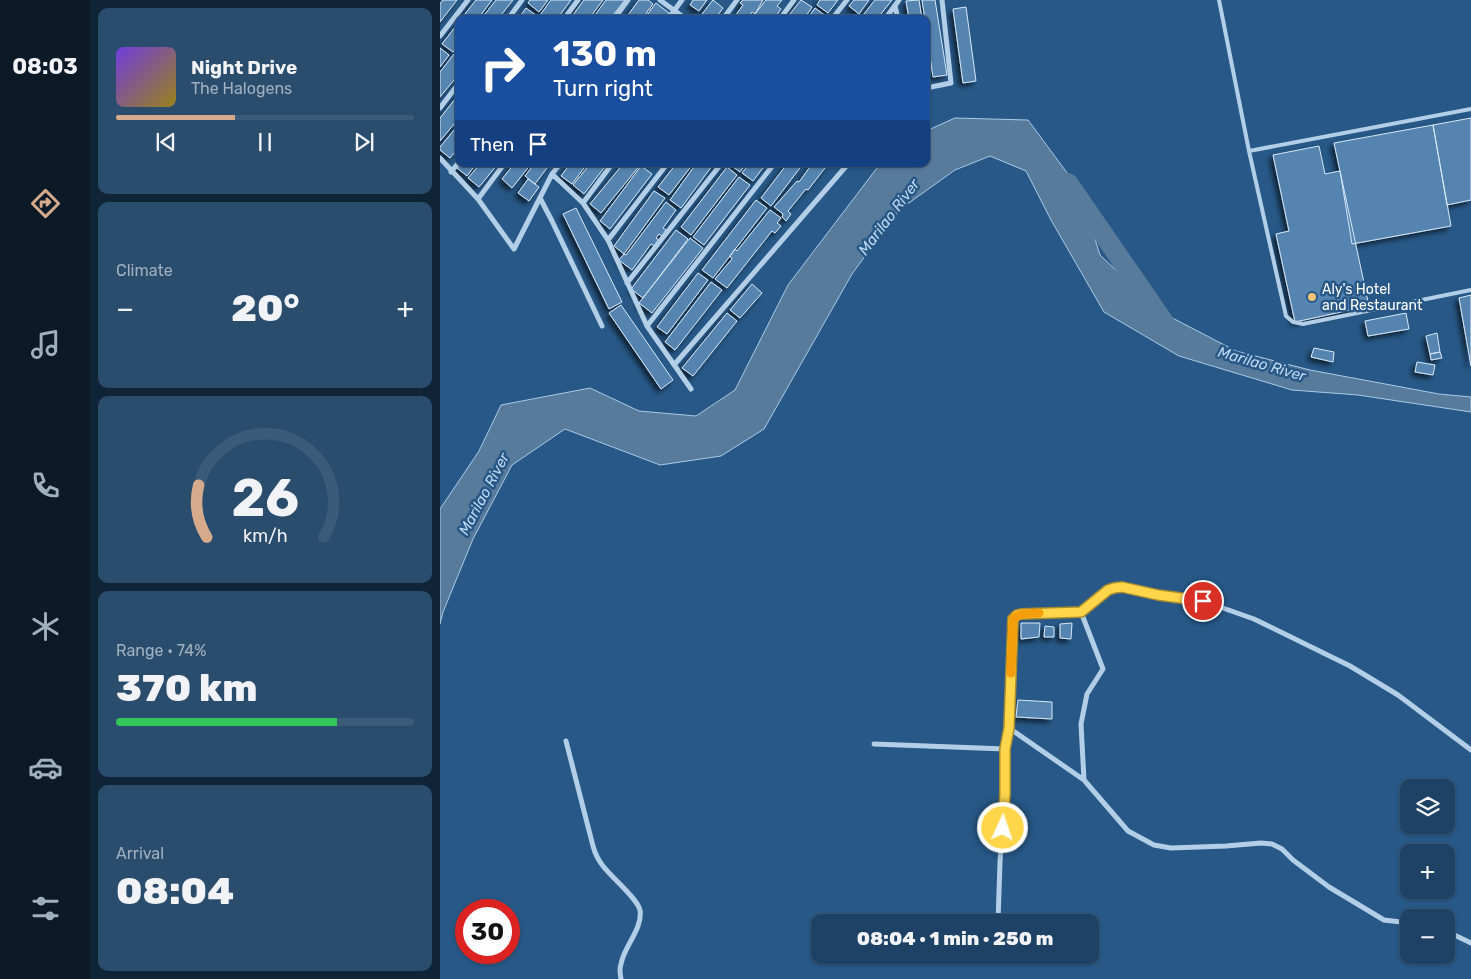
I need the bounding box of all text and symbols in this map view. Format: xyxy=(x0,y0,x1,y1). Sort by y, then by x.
text: 130 m xyxy=(553,33,657,75)
icon: right xyxy=(470,35,535,100)
text: 08:03 xyxy=(12,53,78,80)
text: Night Drive xyxy=(191,56,297,79)
text: Turn right xyxy=(553,75,653,102)
text: The Halogens xyxy=(191,79,292,98)
icon: previous xyxy=(152,128,180,156)
icon: pause xyxy=(251,128,279,156)
icon: next xyxy=(350,128,378,156)
icon: arrive xyxy=(524,130,552,158)
text: Then xyxy=(470,133,514,156)
water label: Marilao River xyxy=(855,174,924,259)
icon: directions xyxy=(28,186,63,221)
text: Climate xyxy=(116,261,173,280)
place label: Aly's Hotel and Restaurant xyxy=(1322,281,1423,314)
text: 20° xyxy=(231,285,300,331)
marker: Aly's Hotel and Restaurant xyxy=(1306,291,1318,303)
text: − xyxy=(116,292,134,325)
text: + xyxy=(397,292,414,325)
icon: music xyxy=(28,327,63,362)
water label: Marilao River xyxy=(1216,343,1309,385)
water label: Marilao River xyxy=(455,449,514,538)
text: 26 xyxy=(231,467,299,529)
icon: phone xyxy=(28,468,63,503)
text: km/h xyxy=(243,525,287,546)
pin xyxy=(1182,580,1224,622)
icon: arrive xyxy=(1189,587,1217,615)
icon: climate xyxy=(28,609,63,644)
text: Range · 74% xyxy=(116,641,206,660)
text: 370 km xyxy=(116,665,257,711)
icon: car xyxy=(28,750,63,785)
map controls xyxy=(1400,779,1455,964)
button: layers xyxy=(1400,779,1455,834)
position arrow xyxy=(976,801,1028,853)
text: Arrival xyxy=(116,844,164,863)
button: + xyxy=(1400,844,1455,899)
text: 08:04 xyxy=(116,868,234,914)
icon: filters xyxy=(28,891,63,926)
speed limit sign: 30 xyxy=(455,899,520,964)
button: − xyxy=(1400,909,1455,964)
text: 08:04 · 1 min · 250 m xyxy=(857,927,1053,950)

